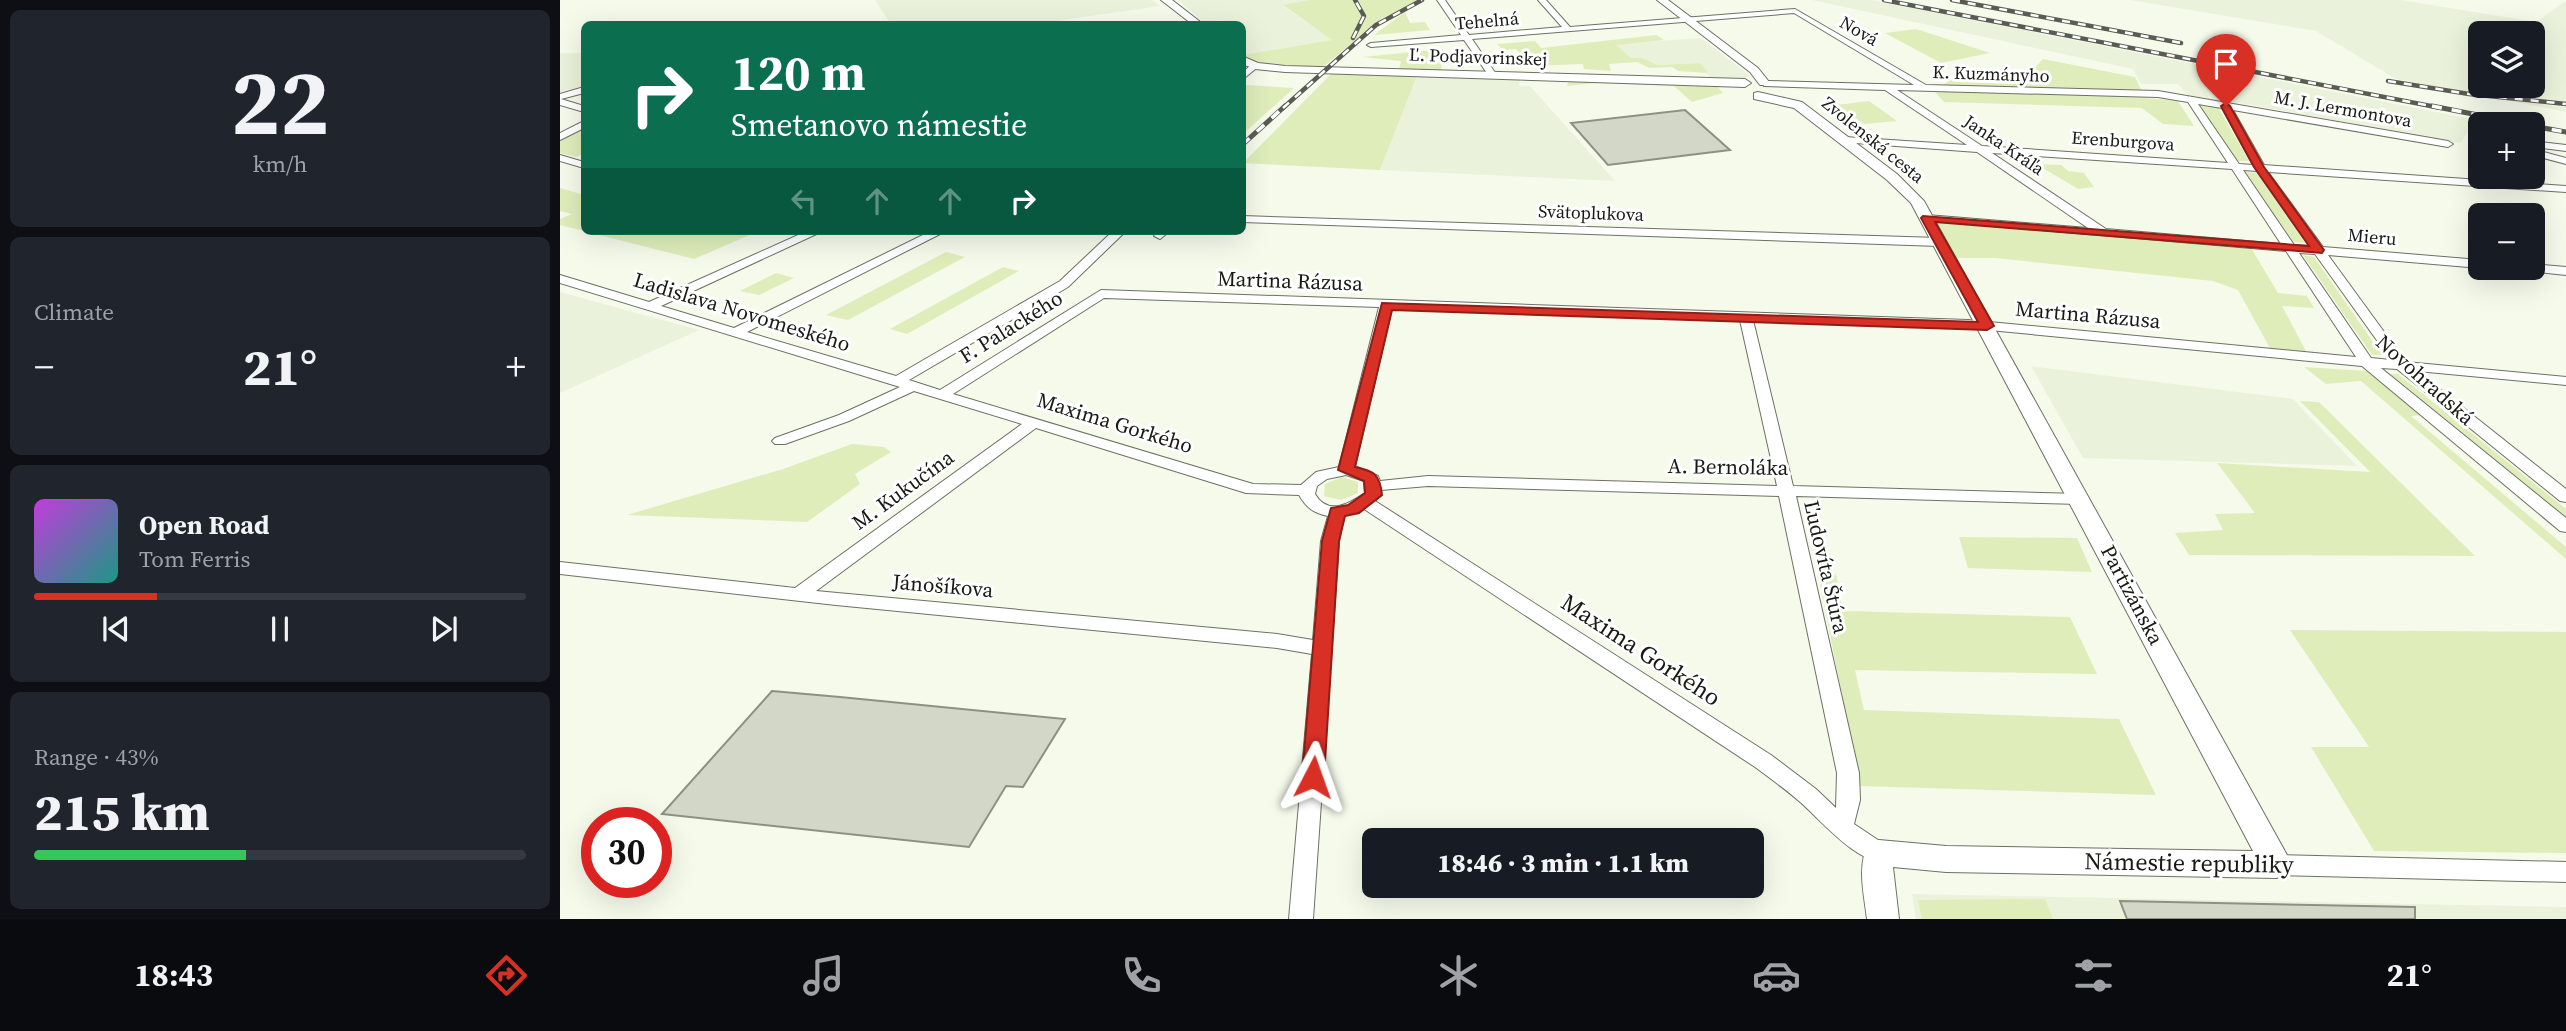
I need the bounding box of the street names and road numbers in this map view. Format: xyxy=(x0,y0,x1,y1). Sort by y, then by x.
street label: Tehelná xyxy=(1454,5,1521,36)
street label: Nová xyxy=(1835,10,1884,52)
street label: Ľ. Podjavorinskej xyxy=(1409,42,1548,71)
street label: K. Kuzmányho xyxy=(1932,59,2050,88)
street label: M. J. Lermontova xyxy=(2272,84,2415,133)
street label: Zvolenská cesta xyxy=(1817,91,1930,189)
street label: Janka Kráľa xyxy=(1958,108,2050,181)
street label: Erenburgova xyxy=(2071,124,2176,157)
street label: Svätoplukova xyxy=(1538,198,1645,227)
street label: Mieru xyxy=(2347,222,2397,251)
street label: Martina Rázusa xyxy=(1217,263,1364,298)
street label: Ladislava Novomeského xyxy=(630,265,854,358)
street label: F. Palackého xyxy=(953,283,1068,370)
street label: Martina Rázusa xyxy=(2014,294,2162,335)
street label: Novohradská xyxy=(2370,328,2481,432)
street label: Maxima Gorkého xyxy=(1034,385,1196,460)
street label: M. Kukučína xyxy=(846,443,960,536)
street label: A. Bernoláka xyxy=(1667,451,1789,482)
street label: Ľudovíta Štúra xyxy=(1797,498,1856,637)
street label: Partizánska xyxy=(2094,540,2171,650)
street label: Jánošíkova xyxy=(890,567,995,604)
street label: Maxima Gorkého xyxy=(1555,586,1728,714)
street label: Námestie republiky xyxy=(2084,844,2295,881)

